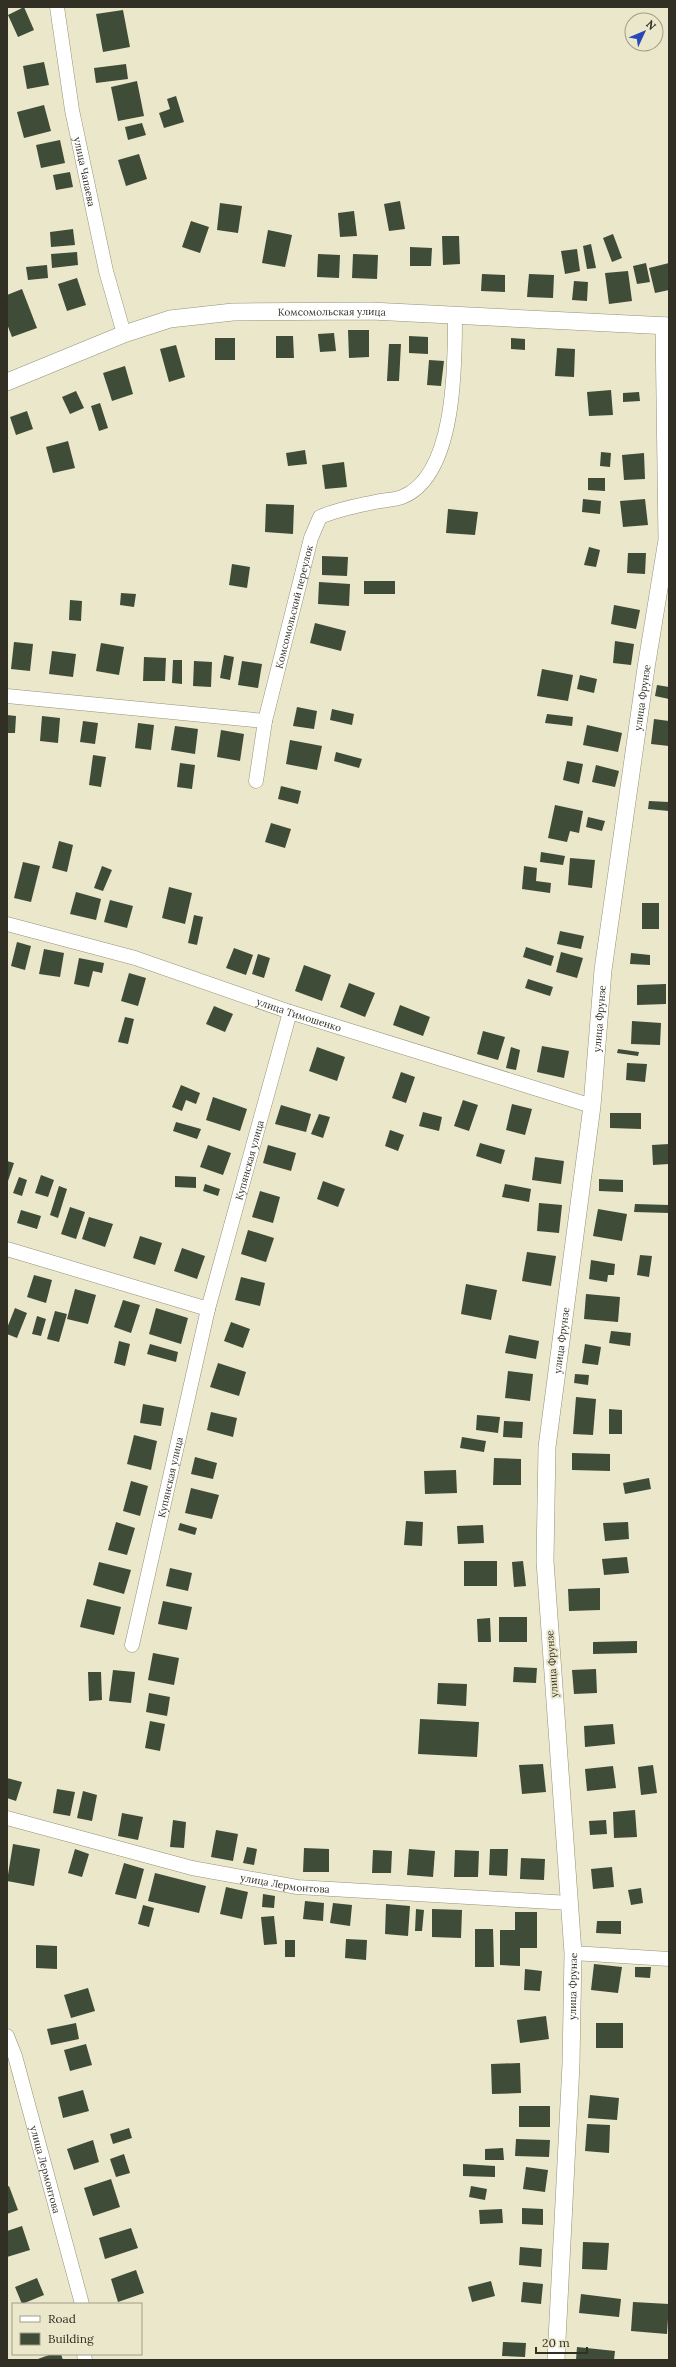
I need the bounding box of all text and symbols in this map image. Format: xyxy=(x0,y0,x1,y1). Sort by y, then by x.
north arrow xyxy=(624,12,664,52)
text: N xyxy=(643,17,660,33)
street label: улица Чапаева xyxy=(71,136,99,207)
street label: Комсомольская улица xyxy=(278,304,386,318)
street label: Комсомольский переулок xyxy=(272,543,316,670)
street label: улица Фрунзе xyxy=(631,663,653,732)
street label: улица Фрунзе xyxy=(590,984,608,1053)
street label: улица Тимошенко xyxy=(255,994,343,1034)
street label: Купянская улица xyxy=(232,1119,266,1202)
street label: улица Фрунзе xyxy=(550,1306,572,1374)
street label: Купянская улица xyxy=(155,1436,185,1519)
street label: улица Фрунзе xyxy=(543,1630,561,1698)
street label: улица Лермонтова xyxy=(239,1870,330,1895)
street label: улица Фрунзе xyxy=(565,1952,580,2020)
street label: улица Лермонтова xyxy=(28,2124,64,2215)
legend xyxy=(12,2303,142,2355)
text: Road xyxy=(48,2311,76,2326)
scale bar xyxy=(536,2329,587,2355)
text: Building xyxy=(48,2331,94,2346)
text: 20 m xyxy=(542,2335,570,2350)

